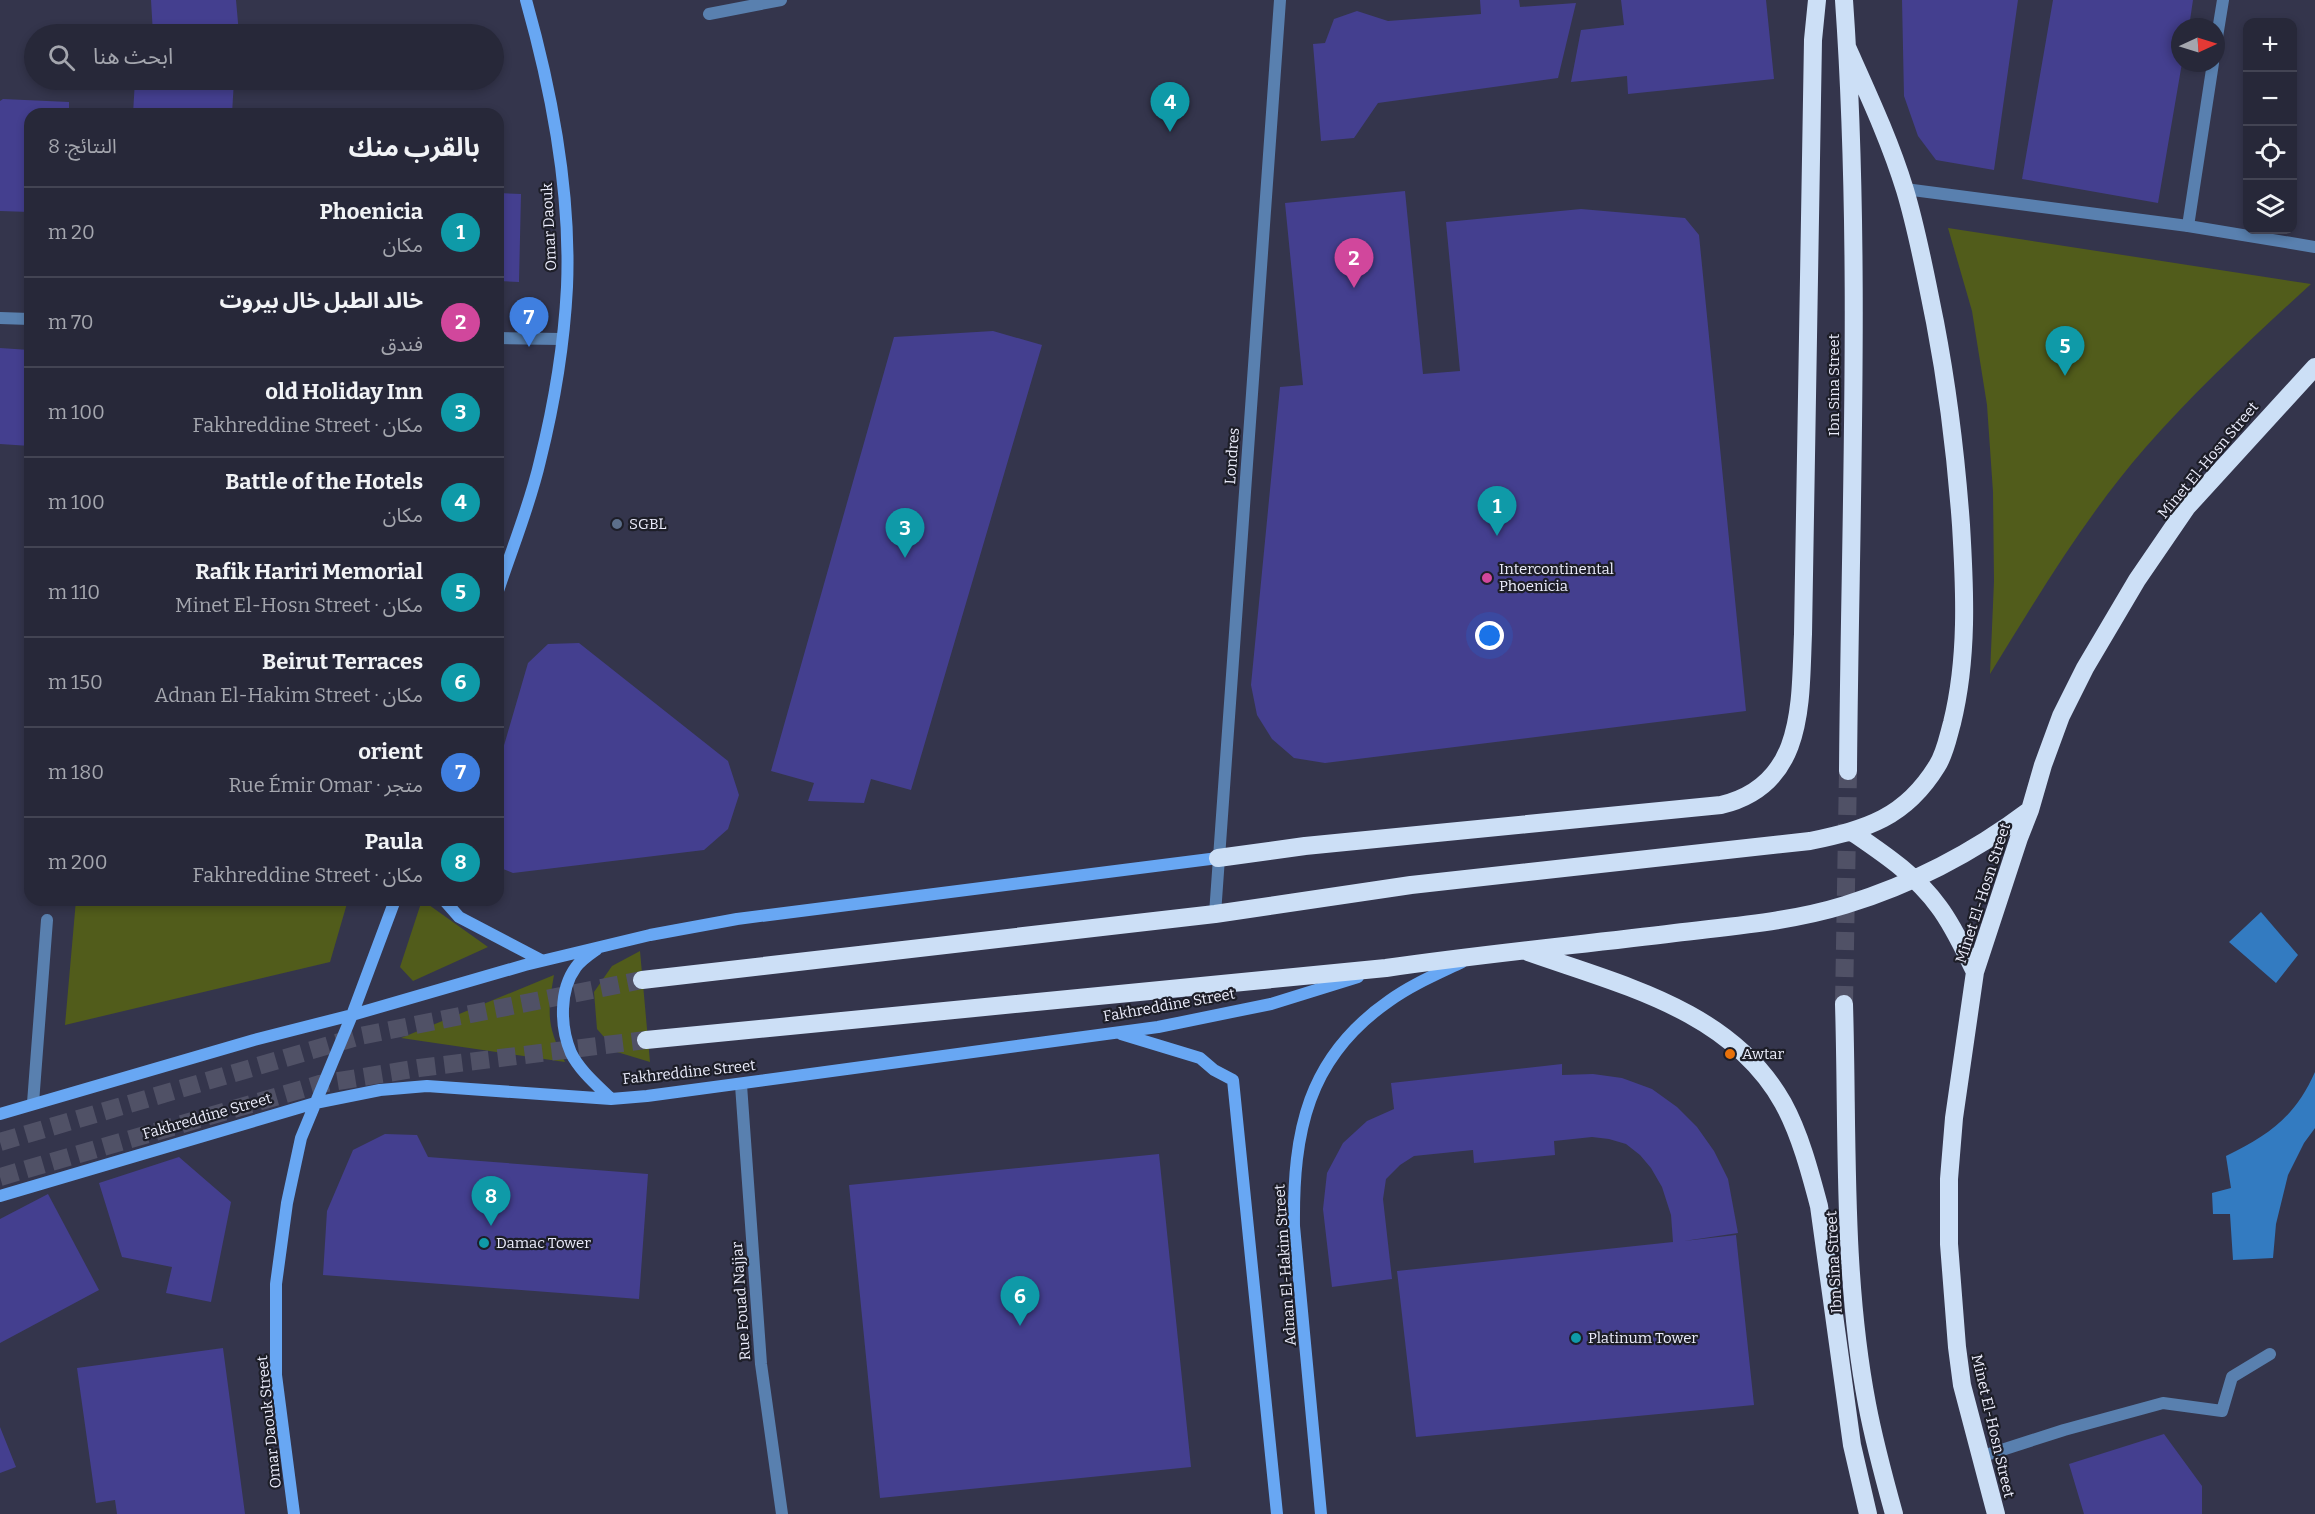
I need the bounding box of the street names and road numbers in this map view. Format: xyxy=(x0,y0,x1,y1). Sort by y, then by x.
street label: Omar Daouk xyxy=(538,182,560,271)
street label: Ibn Sina Street xyxy=(1825,333,1843,436)
street label: Minet El-Hosn Street xyxy=(2154,398,2262,522)
street label: Londres xyxy=(1221,427,1243,485)
street label: Minet El-Hosn Street xyxy=(1952,820,2014,966)
street label: Fakhreddine Street xyxy=(1102,984,1237,1025)
street label: Fakhreddine Street xyxy=(622,1056,757,1088)
street label: Fakhreddine Street xyxy=(140,1089,274,1143)
street label: Adnan El-Hakim Street xyxy=(1270,1183,1300,1347)
street label: Ibn Sina Street xyxy=(1822,1210,1846,1314)
street label: Rue Fouad Najjar xyxy=(728,1241,754,1361)
street label: Minet El-Hosn Street xyxy=(1968,1352,2018,1500)
street label: Omar Daouk Street xyxy=(253,1354,285,1489)

